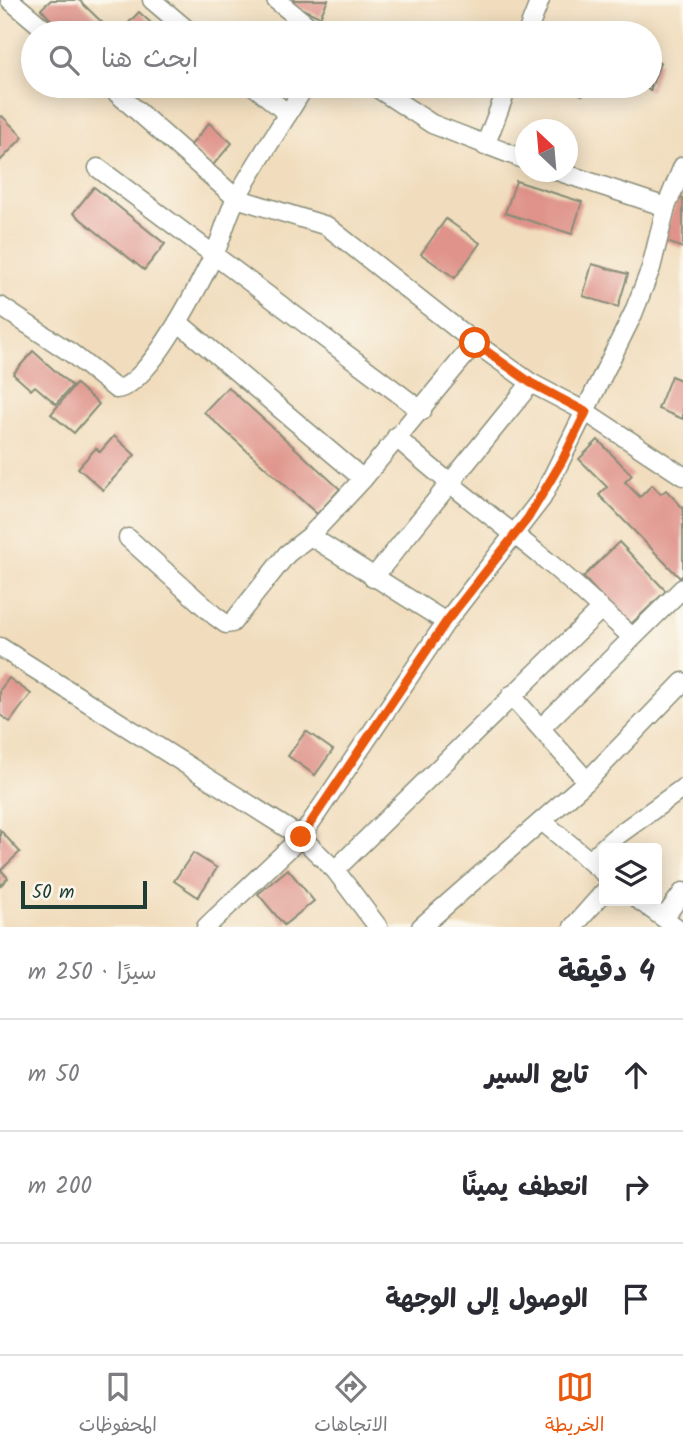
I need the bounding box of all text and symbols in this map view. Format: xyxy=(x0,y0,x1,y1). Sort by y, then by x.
search box xyxy=(21,21,662,98)
text: ابحث هنا xyxy=(101,39,198,81)
icon: search xyxy=(45,41,83,79)
north arrow xyxy=(515,119,578,182)
route start xyxy=(459,327,490,358)
route end xyxy=(285,821,316,852)
map controls xyxy=(599,843,662,906)
button: layers xyxy=(599,843,662,906)
scale bar xyxy=(21,878,147,910)
text: 50 m xyxy=(32,878,74,908)
text: 4 دقيقة xyxy=(558,949,655,997)
text: سيرًا · 250 m xyxy=(28,955,157,991)
text: تابع السير xyxy=(485,1055,588,1097)
icon: ahead xyxy=(617,1056,655,1094)
text: 50 m xyxy=(28,1057,79,1093)
text: انعطف يمينًا xyxy=(462,1167,588,1209)
icon: right xyxy=(617,1168,655,1206)
text: 200 m xyxy=(28,1169,92,1205)
text: الوصول إلى الوجهة xyxy=(385,1279,588,1321)
icon: arrive xyxy=(617,1280,655,1318)
tab: المحفوظات xyxy=(79,1368,157,1441)
tab: الاتجاهات xyxy=(314,1368,388,1441)
tab: الخريطة xyxy=(545,1368,604,1441)

